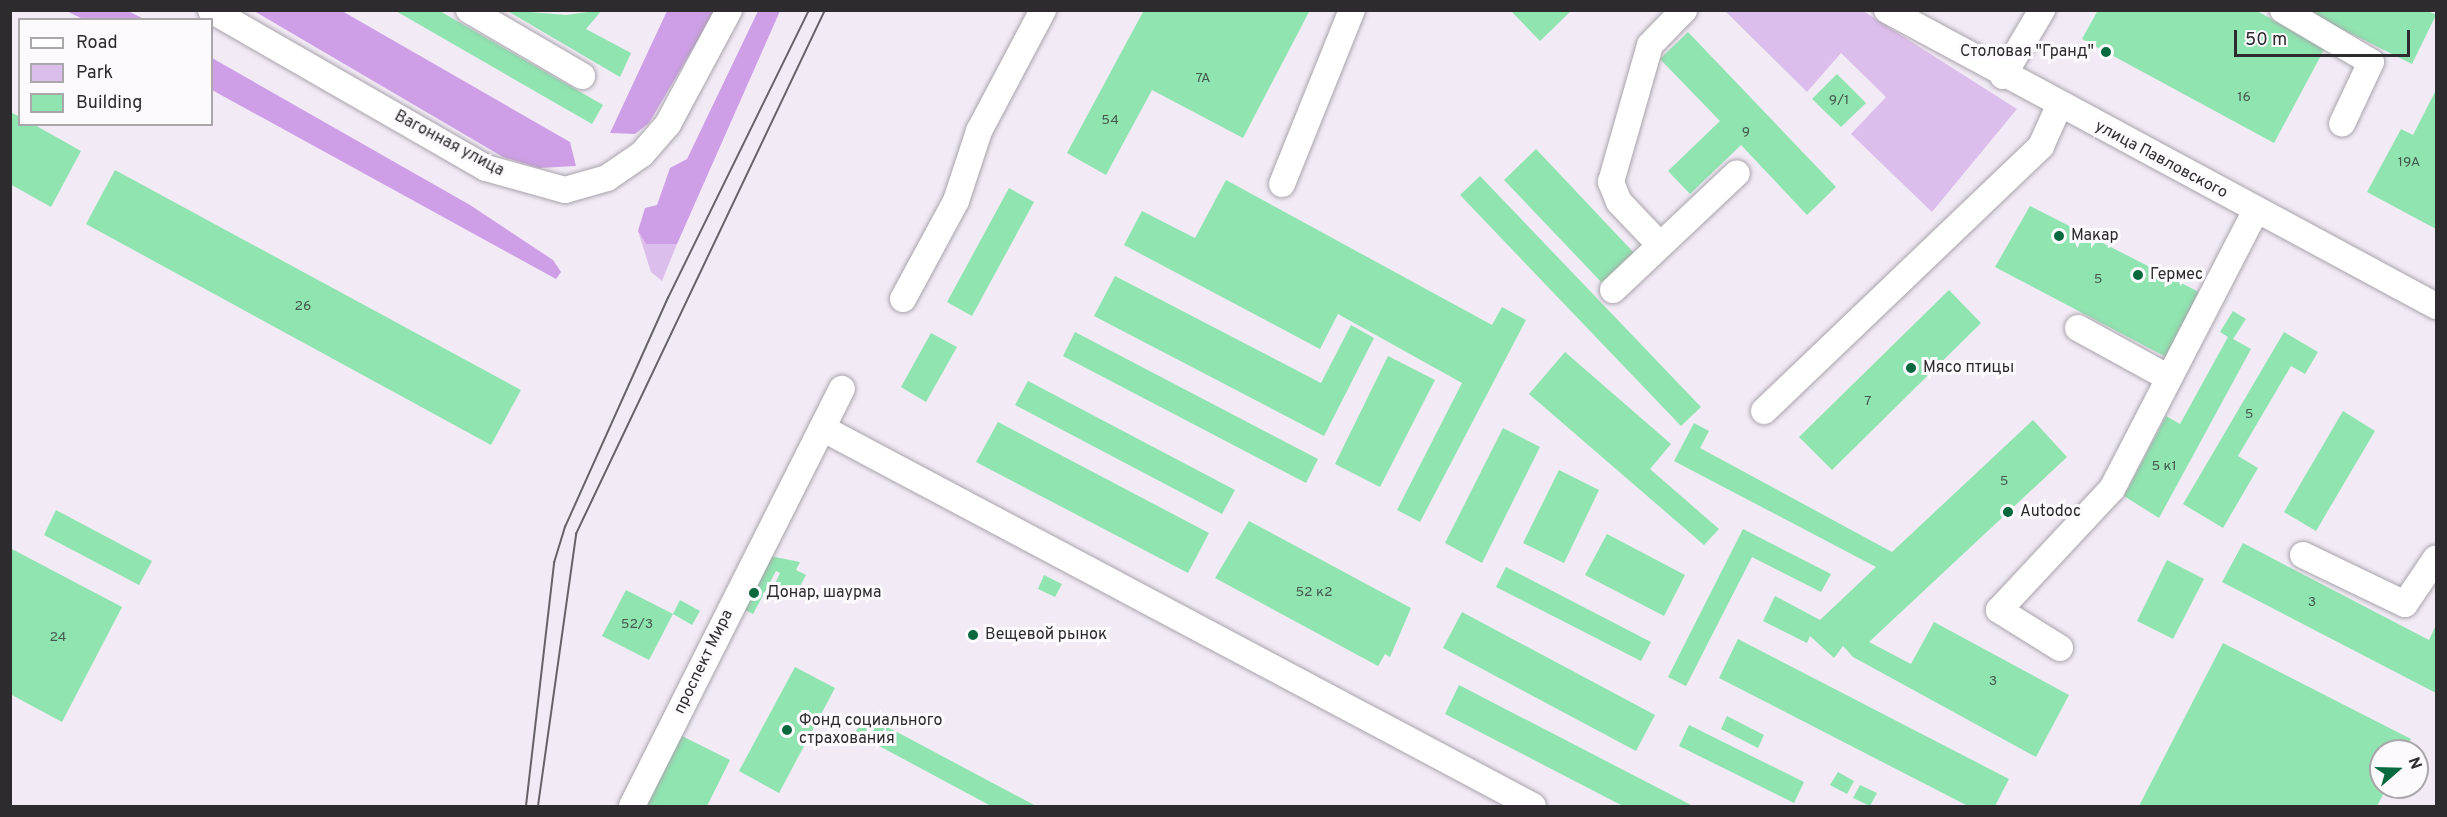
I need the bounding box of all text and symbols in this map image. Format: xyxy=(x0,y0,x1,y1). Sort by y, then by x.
legend xyxy=(18,18,213,126)
scale bar xyxy=(2237,18,2412,56)
text: 50 m xyxy=(2245,29,2287,52)
text: Road xyxy=(76,32,118,55)
place label: Столовая "Гранд" xyxy=(1960,42,2094,62)
marker: Столовая "Гранд" xyxy=(2099,45,2113,59)
text: Park xyxy=(76,62,113,85)
house number: 7А xyxy=(1195,71,1211,87)
house number: 16 xyxy=(2237,90,2251,106)
text: Building xyxy=(76,92,142,115)
house number: 9/1 xyxy=(1829,93,1849,109)
street label: Вагонная улица xyxy=(391,107,507,181)
house number: 54 xyxy=(1101,113,1119,129)
street label: улица Павловского xyxy=(2091,117,2231,203)
house number: 9 xyxy=(1742,125,1750,141)
house number: 19А xyxy=(2398,155,2420,171)
place label: Макар xyxy=(2071,226,2119,246)
marker: Макар xyxy=(2052,229,2066,243)
place label: Гермес xyxy=(2150,265,2203,285)
marker: Гермес xyxy=(2131,268,2145,282)
house number: 5 xyxy=(2094,272,2102,288)
house number: 26 xyxy=(295,299,311,315)
place label: Мясо птицы xyxy=(1923,358,2014,378)
marker: Мясо птицы xyxy=(1904,361,1918,375)
house number: 7 xyxy=(1864,394,1872,410)
house number: 5 xyxy=(2245,407,2253,423)
house number: 5 к1 xyxy=(2151,459,2177,475)
house number: 5 xyxy=(2000,474,2008,490)
place label: Autodoc xyxy=(2020,502,2081,522)
marker: Autodoc xyxy=(2001,505,2015,519)
place label: Донар, шаурма xyxy=(766,583,881,603)
house number: 52 к2 xyxy=(1295,585,1333,601)
marker: Донар, шаурма xyxy=(747,586,761,600)
house number: 3 xyxy=(2308,595,2316,611)
street label: проспект Мира xyxy=(670,607,738,717)
house number: 52/3 xyxy=(621,617,653,633)
place label: Вещевой рынок xyxy=(985,625,1107,645)
marker: Вещевой рынок xyxy=(966,628,980,642)
house number: 24 xyxy=(49,630,67,646)
house number: 3 xyxy=(1989,674,1997,690)
place label: Фонд социального страхования xyxy=(799,711,942,749)
marker: Фонд социального страхования xyxy=(780,723,794,737)
north arrow xyxy=(2369,739,2429,799)
text: N xyxy=(2403,755,2425,772)

